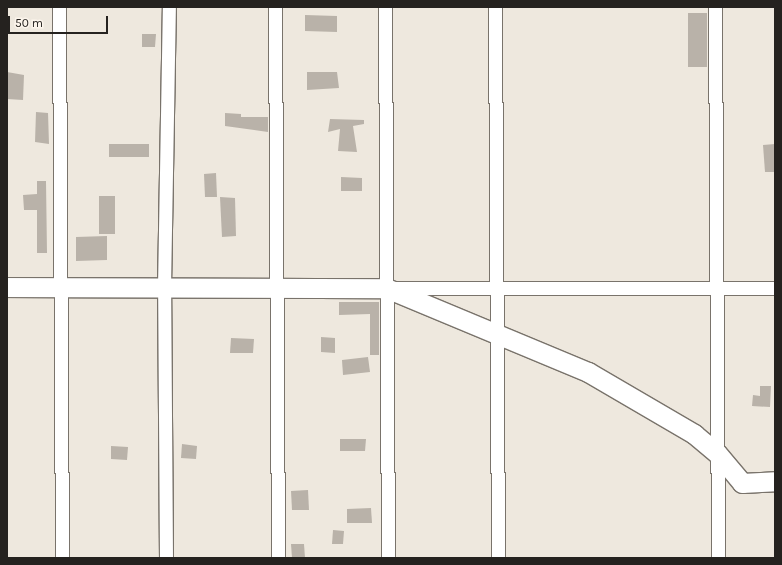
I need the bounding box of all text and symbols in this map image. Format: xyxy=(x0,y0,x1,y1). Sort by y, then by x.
scale bar xyxy=(10,8,110,34)
text: 50 m xyxy=(15,16,43,30)

